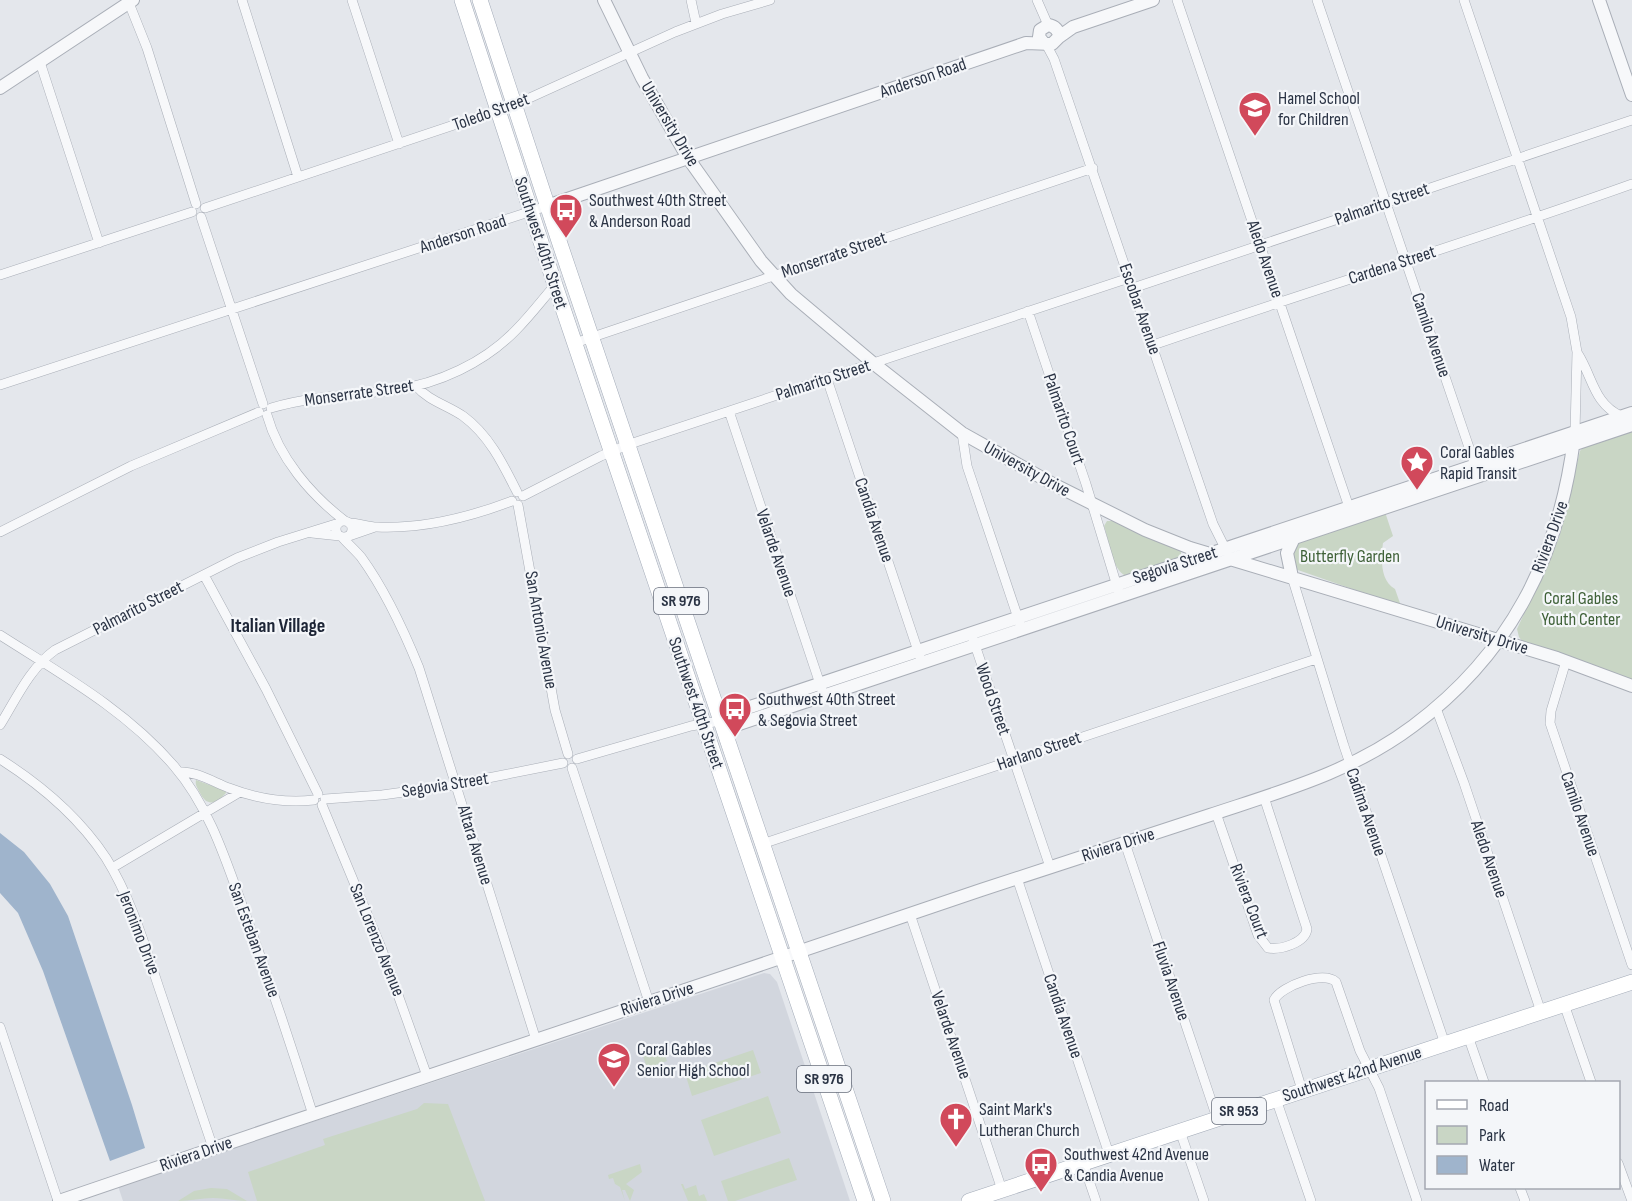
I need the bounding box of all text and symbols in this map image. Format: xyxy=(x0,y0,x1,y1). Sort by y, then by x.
street label: Anderson Road xyxy=(876,53,969,103)
street label: University Drive xyxy=(636,78,704,170)
street label: Toledo Street xyxy=(450,88,533,136)
place label: Hamel School for Children xyxy=(1278,88,1360,130)
school or university icon: Hamel School for Children xyxy=(1237,90,1273,137)
street label: Southwest 40th Street xyxy=(510,174,572,312)
street label: Palmarito Street xyxy=(1332,178,1432,230)
place label: Southwest 40th Street & Anderson Road xyxy=(589,190,727,232)
bus stop icon: Southwest 40th Street & Anderson Road xyxy=(548,192,584,239)
street label: Anderson Road xyxy=(416,210,509,258)
street label: Aledo Avenue xyxy=(1242,217,1288,300)
street label: Monserrate Street xyxy=(779,227,890,283)
street label: Cardena Street xyxy=(1346,241,1439,289)
street label: Escobar Avenue xyxy=(1115,261,1165,357)
street label: Camilo Avenue xyxy=(1407,290,1455,380)
street label: Palmarito Street xyxy=(773,355,873,405)
street label: Palmarito Court xyxy=(1039,371,1090,468)
street label: Monserrate Street xyxy=(303,375,415,411)
street label: University Drive xyxy=(980,437,1074,501)
place label: Coral Gables Rapid Transit xyxy=(1440,442,1517,484)
place icon: Coral Gables Rapid Transit xyxy=(1399,444,1435,491)
street label: Candia Avenue xyxy=(850,475,898,565)
street label: Riviera Drive xyxy=(1527,498,1573,576)
street label: Velarde Avenue xyxy=(751,506,801,600)
street label: Segovia Street xyxy=(1130,541,1220,589)
park label: Butterfly Garden xyxy=(1300,546,1400,567)
street label: San Antonio Avenue xyxy=(520,569,562,691)
street label: Palmarito Street xyxy=(89,576,187,640)
road number: SR 976 xyxy=(654,588,708,614)
park label: Coral Gables Youth Center xyxy=(1541,588,1621,630)
street label: University Drive xyxy=(1433,611,1531,659)
district label: Italian Village xyxy=(231,614,325,638)
street label: Southwest 40th Street xyxy=(664,635,728,772)
street label: Wood Street xyxy=(971,660,1015,738)
place label: Southwest 40th Street & Segovia Street xyxy=(758,689,896,731)
bus stop icon: Southwest 40th Street & Segovia Street xyxy=(717,691,753,738)
street label: Harlano Street xyxy=(994,727,1084,775)
street label: Cadima Avenue xyxy=(1341,765,1391,859)
street label: Segovia Street xyxy=(400,768,490,802)
street label: Camilo Avenue xyxy=(1556,769,1604,859)
street label: Altara Avenue xyxy=(453,802,497,887)
street label: Aledo Avenue xyxy=(1466,817,1512,900)
street label: Riviera Drive xyxy=(1079,823,1157,867)
street label: Riviera Court xyxy=(1225,861,1273,942)
street label: San Esteban Avenue xyxy=(224,880,284,1000)
street label: San Lorenzo Avenue xyxy=(345,881,409,999)
street label: Jeronimo Drive xyxy=(113,887,165,978)
street label: Fluvia Avenue xyxy=(1148,939,1194,1023)
street label: Candia Avenue xyxy=(1039,971,1087,1061)
street label: Riviera Drive xyxy=(618,977,696,1021)
street label: Velarde Avenue xyxy=(926,988,976,1082)
place label: Coral Gables Senior High School xyxy=(637,1039,750,1081)
school or university icon: Coral Gables Senior High School xyxy=(596,1041,632,1088)
street label: Southwest 42nd Avenue xyxy=(1280,1042,1424,1106)
road number: SR 976 xyxy=(797,1066,851,1092)
legend xyxy=(1425,1081,1620,1189)
text: Road xyxy=(1479,1095,1509,1116)
road number: SR 953 xyxy=(1212,1098,1266,1124)
place label: Saint Mark's Lutheran Church xyxy=(979,1099,1080,1141)
church icon: Saint Mark's Lutheran Church xyxy=(938,1101,974,1148)
text: Park xyxy=(1479,1125,1505,1146)
street label: Riviera Drive xyxy=(157,1132,235,1176)
place label: Southwest 42nd Avenue & Candia Avenue xyxy=(1064,1144,1209,1186)
bus stop icon: Southwest 42nd Avenue & Candia Avenue xyxy=(1023,1146,1059,1193)
text: Water xyxy=(1479,1155,1515,1176)

